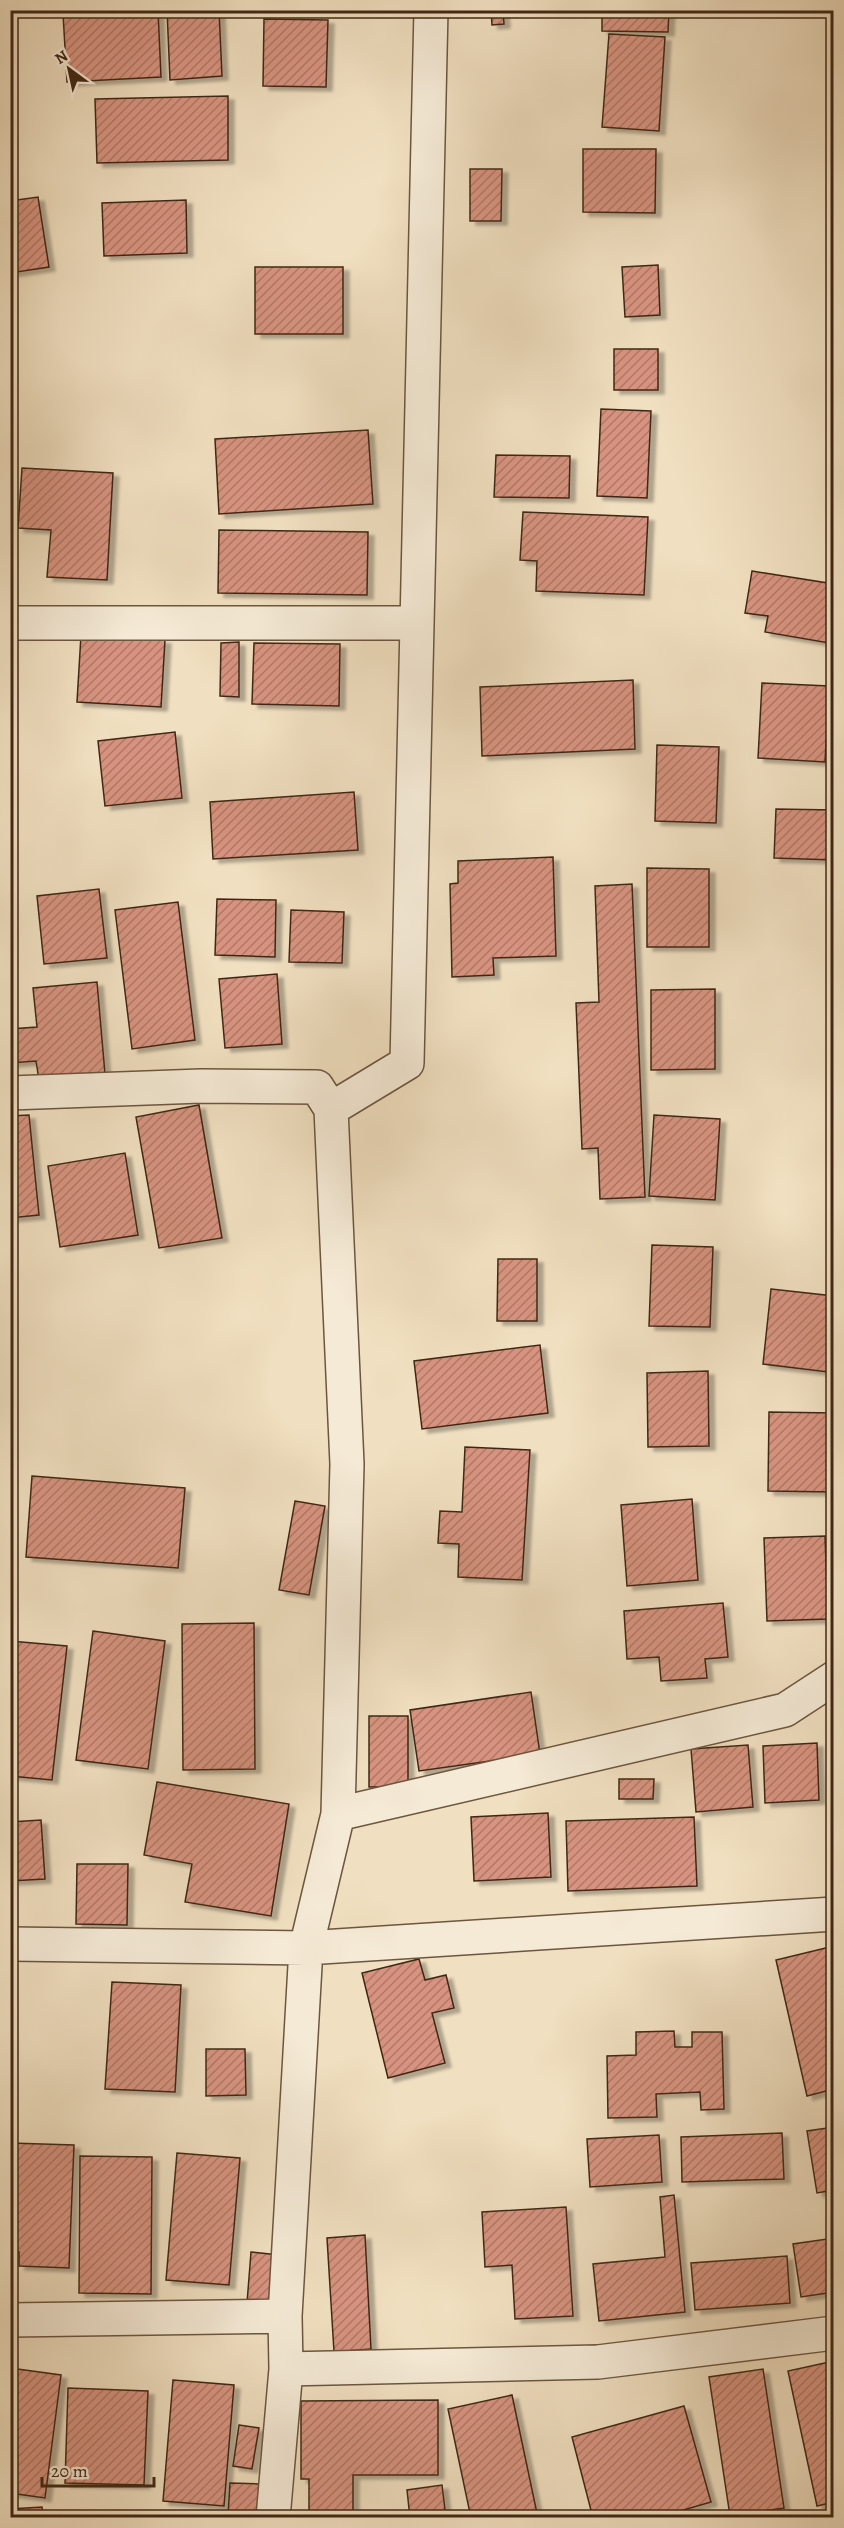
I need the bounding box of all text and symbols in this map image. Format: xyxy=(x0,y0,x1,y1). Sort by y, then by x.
north arrow xyxy=(39,39,99,99)
text: N xyxy=(50,45,73,70)
scale bar xyxy=(42,2450,154,2488)
text: 20 m xyxy=(51,2459,88,2483)

